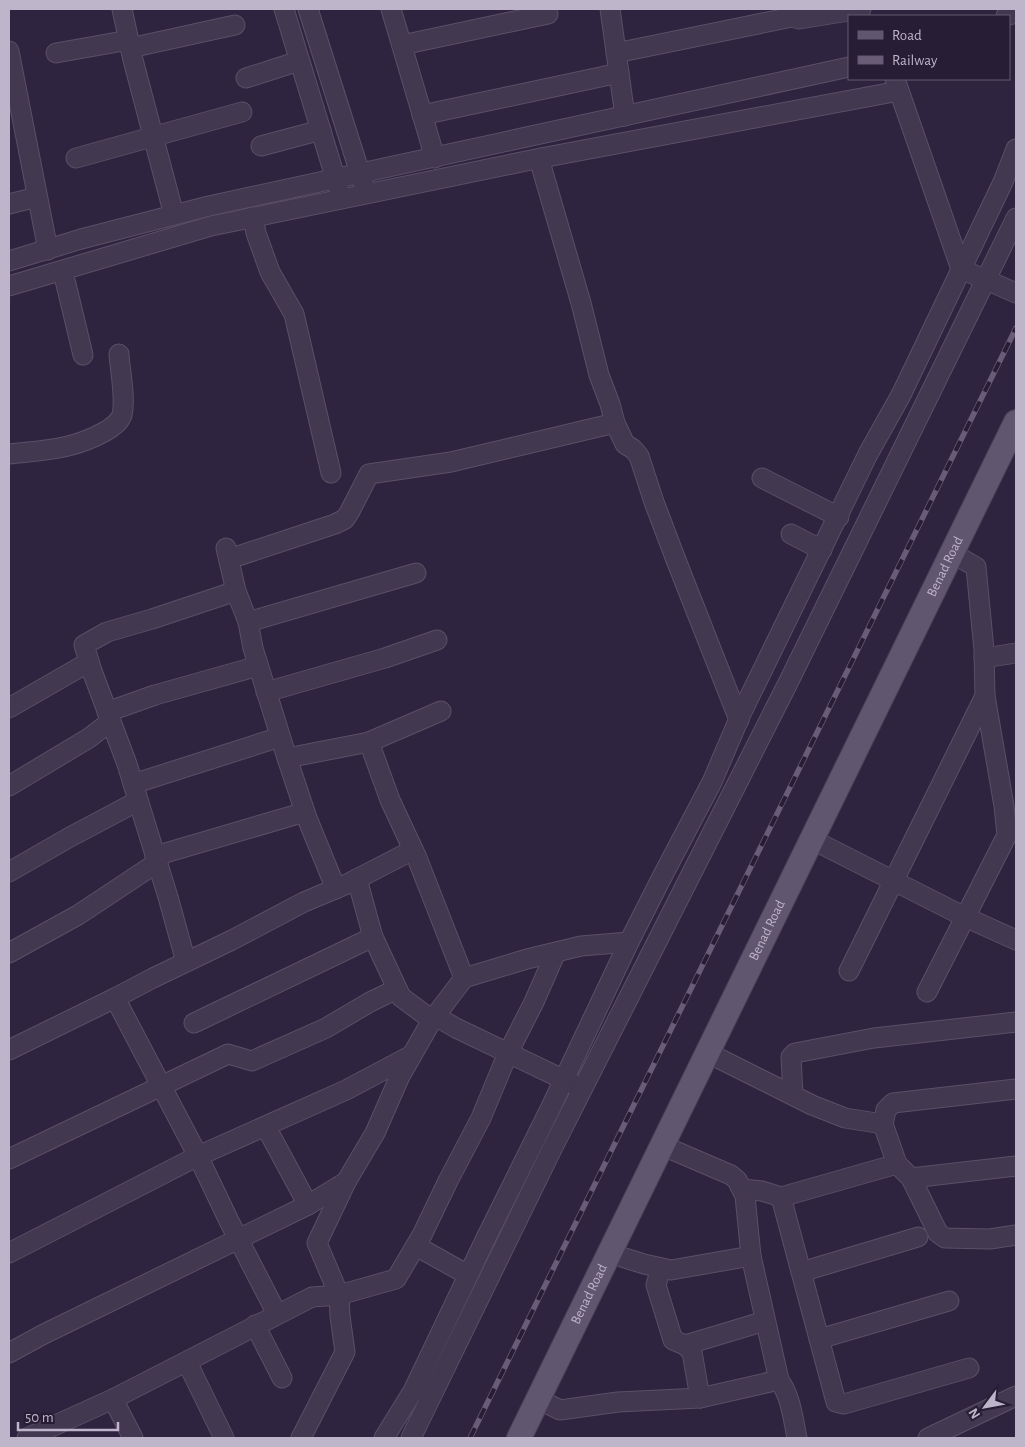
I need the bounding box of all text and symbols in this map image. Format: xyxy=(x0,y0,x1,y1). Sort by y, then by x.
legend xyxy=(848,15,1010,80)
text: Road xyxy=(892,28,922,43)
text: Railway xyxy=(892,53,938,68)
street label: Benad Road xyxy=(925,534,966,599)
street label: Benad Road xyxy=(747,898,788,963)
street label: Benad Road xyxy=(569,1262,610,1327)
north arrow xyxy=(960,1382,1010,1432)
scale bar xyxy=(18,1400,118,1432)
text: N xyxy=(966,1406,983,1421)
text: 50 m xyxy=(25,1410,54,1425)

